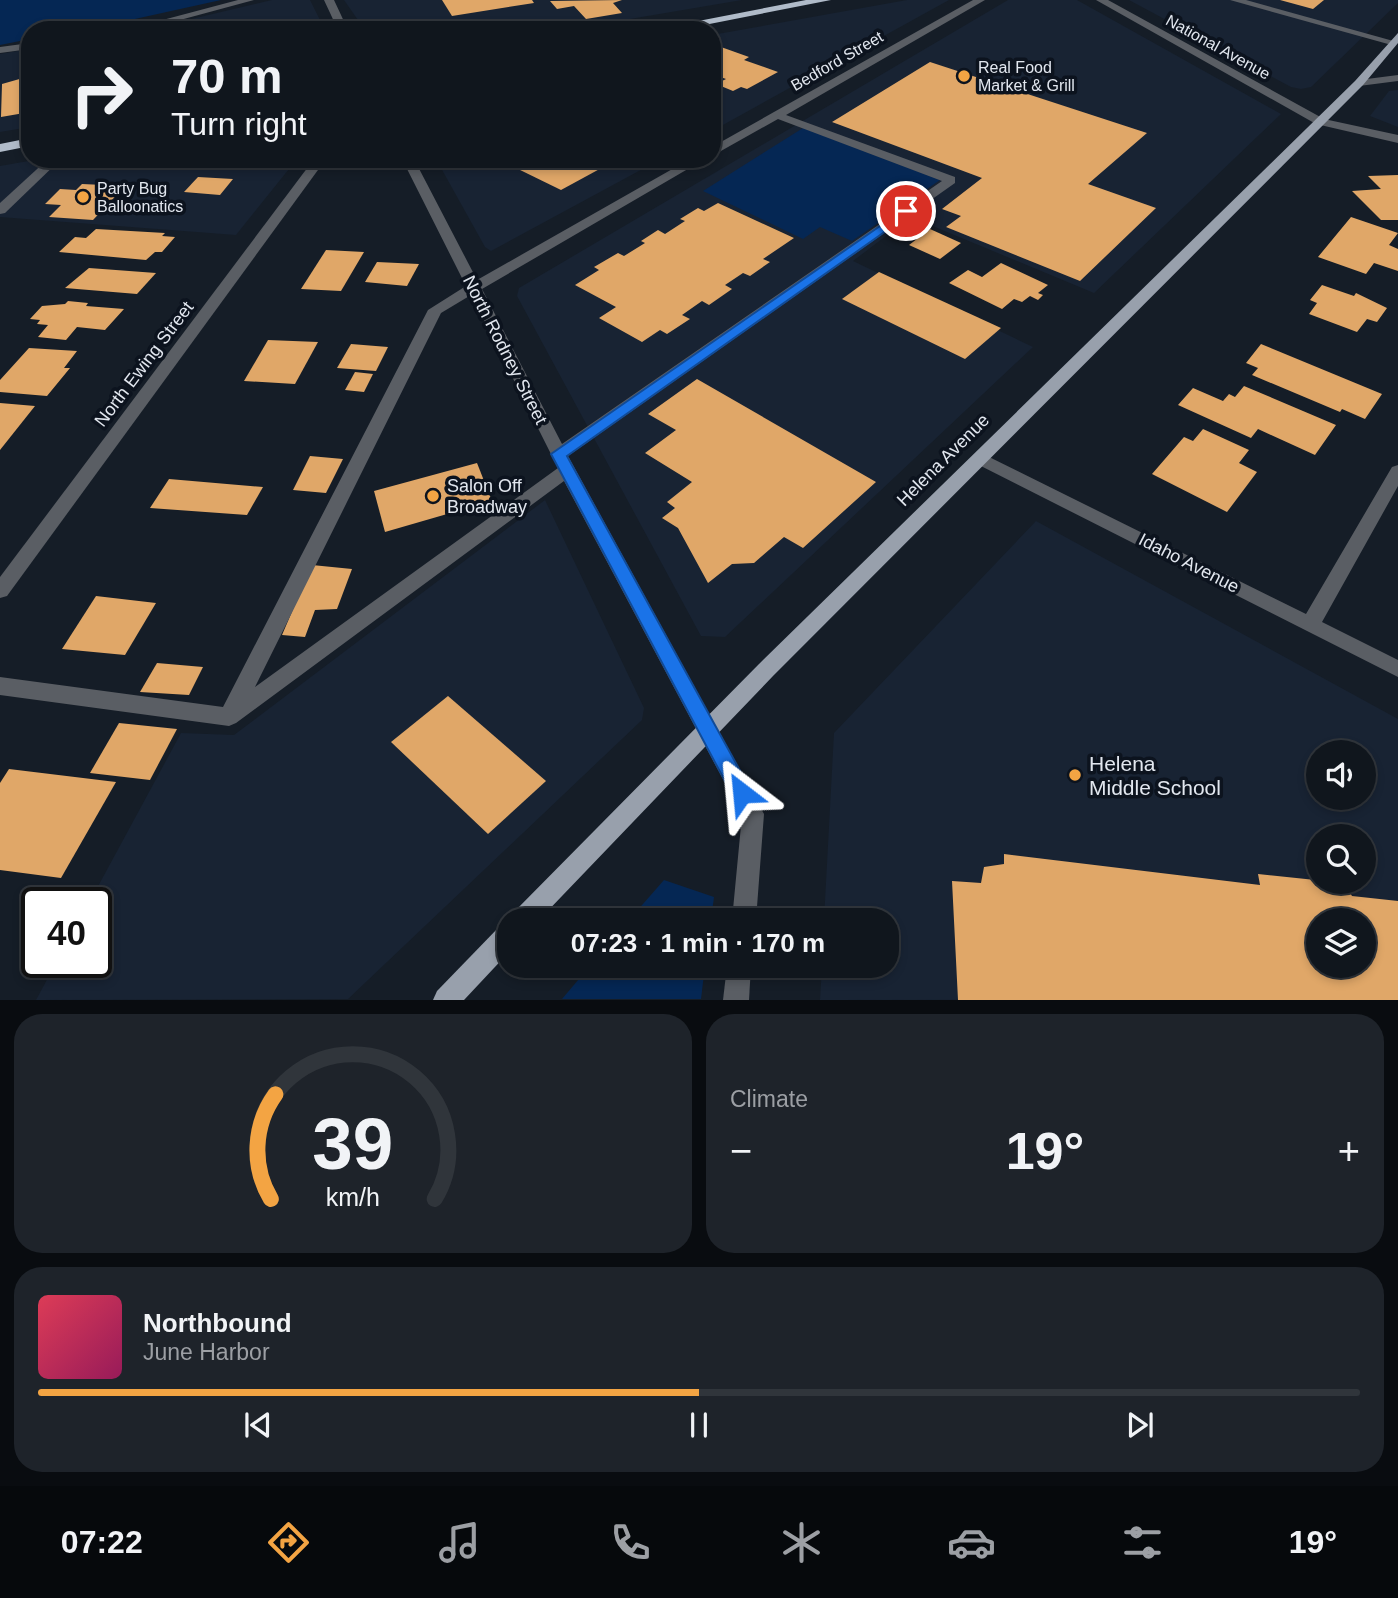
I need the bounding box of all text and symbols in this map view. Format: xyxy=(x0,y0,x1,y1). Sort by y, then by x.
street label: National Avenue xyxy=(1163,11,1273,83)
street label: Bedford Street xyxy=(788,28,886,94)
icon: right xyxy=(56,49,147,140)
text: 70 m xyxy=(171,49,283,103)
place label: Real Food Market & Grill xyxy=(978,59,1075,94)
marker: Real Food Market & Grill xyxy=(956,68,972,84)
text: Turn right xyxy=(171,106,307,142)
place label: Party Bug Balloonatics xyxy=(97,180,183,215)
pin xyxy=(876,181,936,241)
marker: Party Bug Balloonatics xyxy=(75,189,91,205)
icon: arrive xyxy=(887,192,925,230)
street label: North Rodney Street xyxy=(459,272,551,428)
street label: North Ewing Street xyxy=(91,298,197,430)
street label: Helena Avenue xyxy=(893,410,993,510)
place label: Salon Off Broadway xyxy=(447,476,527,517)
marker: Salon Off Broadway xyxy=(425,488,441,504)
street label: Idaho Avenue xyxy=(1136,529,1242,597)
map controls xyxy=(1306,740,1376,978)
button: sound xyxy=(1306,740,1376,810)
place label: Helena Middle School xyxy=(1089,752,1221,799)
position arrow xyxy=(705,756,779,830)
marker: Helena Middle School xyxy=(1067,767,1083,783)
button: search xyxy=(1306,824,1376,894)
speed limit sign: 40 xyxy=(21,887,112,978)
button: layers xyxy=(1306,908,1376,978)
text: 07:23 · 1 min · 170 m xyxy=(571,928,825,958)
text: Climate xyxy=(730,1086,808,1112)
text: 39 xyxy=(313,1104,393,1185)
text: 19° xyxy=(1006,1122,1084,1180)
text: − xyxy=(730,1130,752,1172)
text: + xyxy=(1338,1130,1360,1172)
text: km/h xyxy=(326,1183,380,1211)
text: Northbound xyxy=(143,1308,292,1338)
text: June Harbor xyxy=(143,1339,270,1365)
icon: previous xyxy=(239,1406,277,1444)
icon: pause xyxy=(680,1406,718,1444)
icon: next xyxy=(1121,1406,1159,1444)
icon: directions xyxy=(264,1518,313,1567)
icon: music xyxy=(435,1518,484,1567)
icon: phone xyxy=(606,1518,655,1567)
icon: climate xyxy=(777,1518,826,1567)
icon: car xyxy=(947,1518,996,1567)
icon: filters xyxy=(1118,1518,1167,1567)
text: 07:22 xyxy=(61,1524,143,1560)
text: 19° xyxy=(1289,1524,1337,1560)

